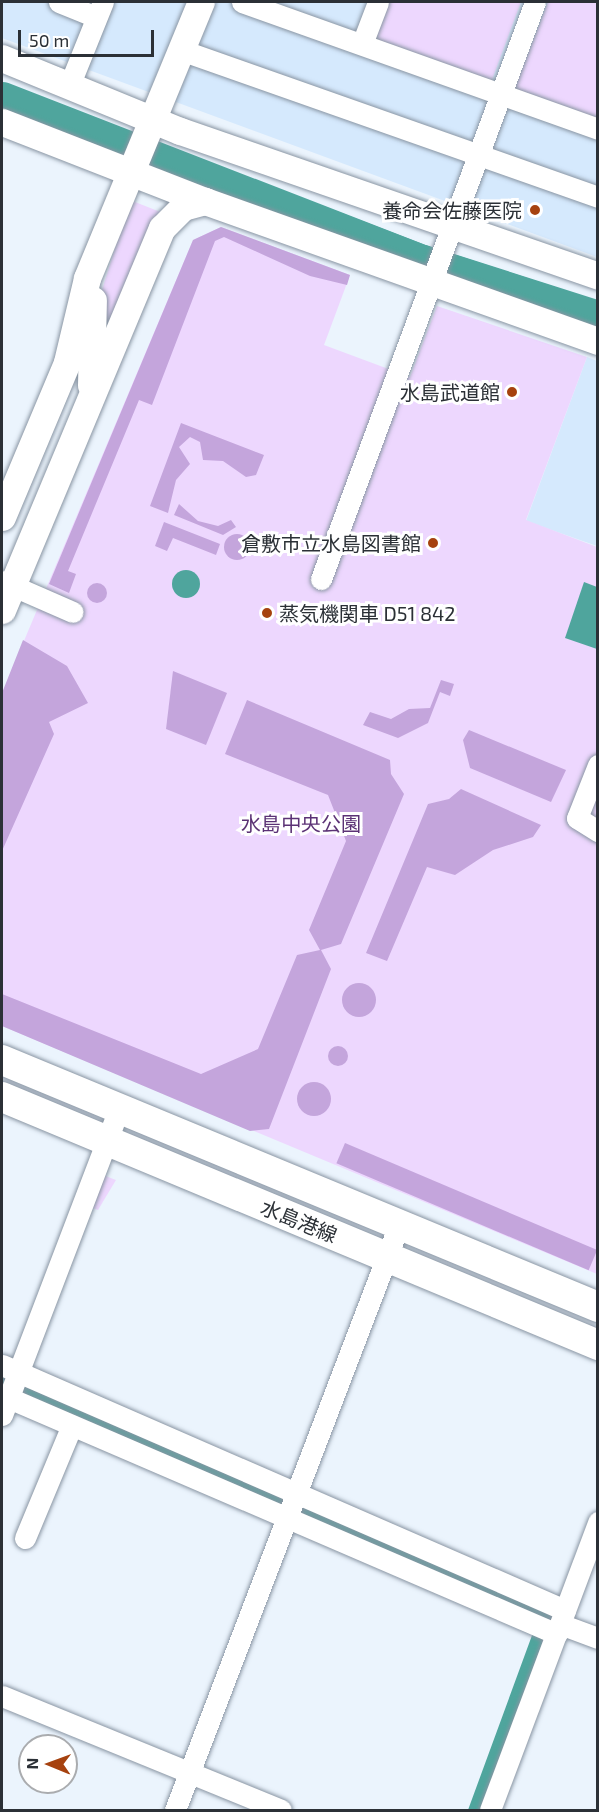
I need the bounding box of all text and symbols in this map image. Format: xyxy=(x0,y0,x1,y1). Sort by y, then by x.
scale bar xyxy=(21,18,158,56)
text: 50 m xyxy=(29,29,69,51)
place label: 養命会佐藤医院 xyxy=(382,198,522,222)
marker: 養命会佐藤医院 xyxy=(526,201,544,219)
place label: 水島武道館 xyxy=(400,380,500,404)
marker: 水島武道館 xyxy=(505,385,519,399)
place label: 倉敷市立水島図書館 xyxy=(241,531,421,555)
marker: 倉敷市立水島図書館 xyxy=(426,536,440,550)
place label: 蒸気機関車 D51 842 xyxy=(279,601,456,625)
marker: 蒸気機関車 D51 842 xyxy=(260,606,274,620)
park label: 水島中央公園 xyxy=(241,811,361,835)
street label: 水島港線 xyxy=(257,1195,341,1247)
north arrow xyxy=(18,1734,78,1794)
text: N xyxy=(22,1758,41,1770)

